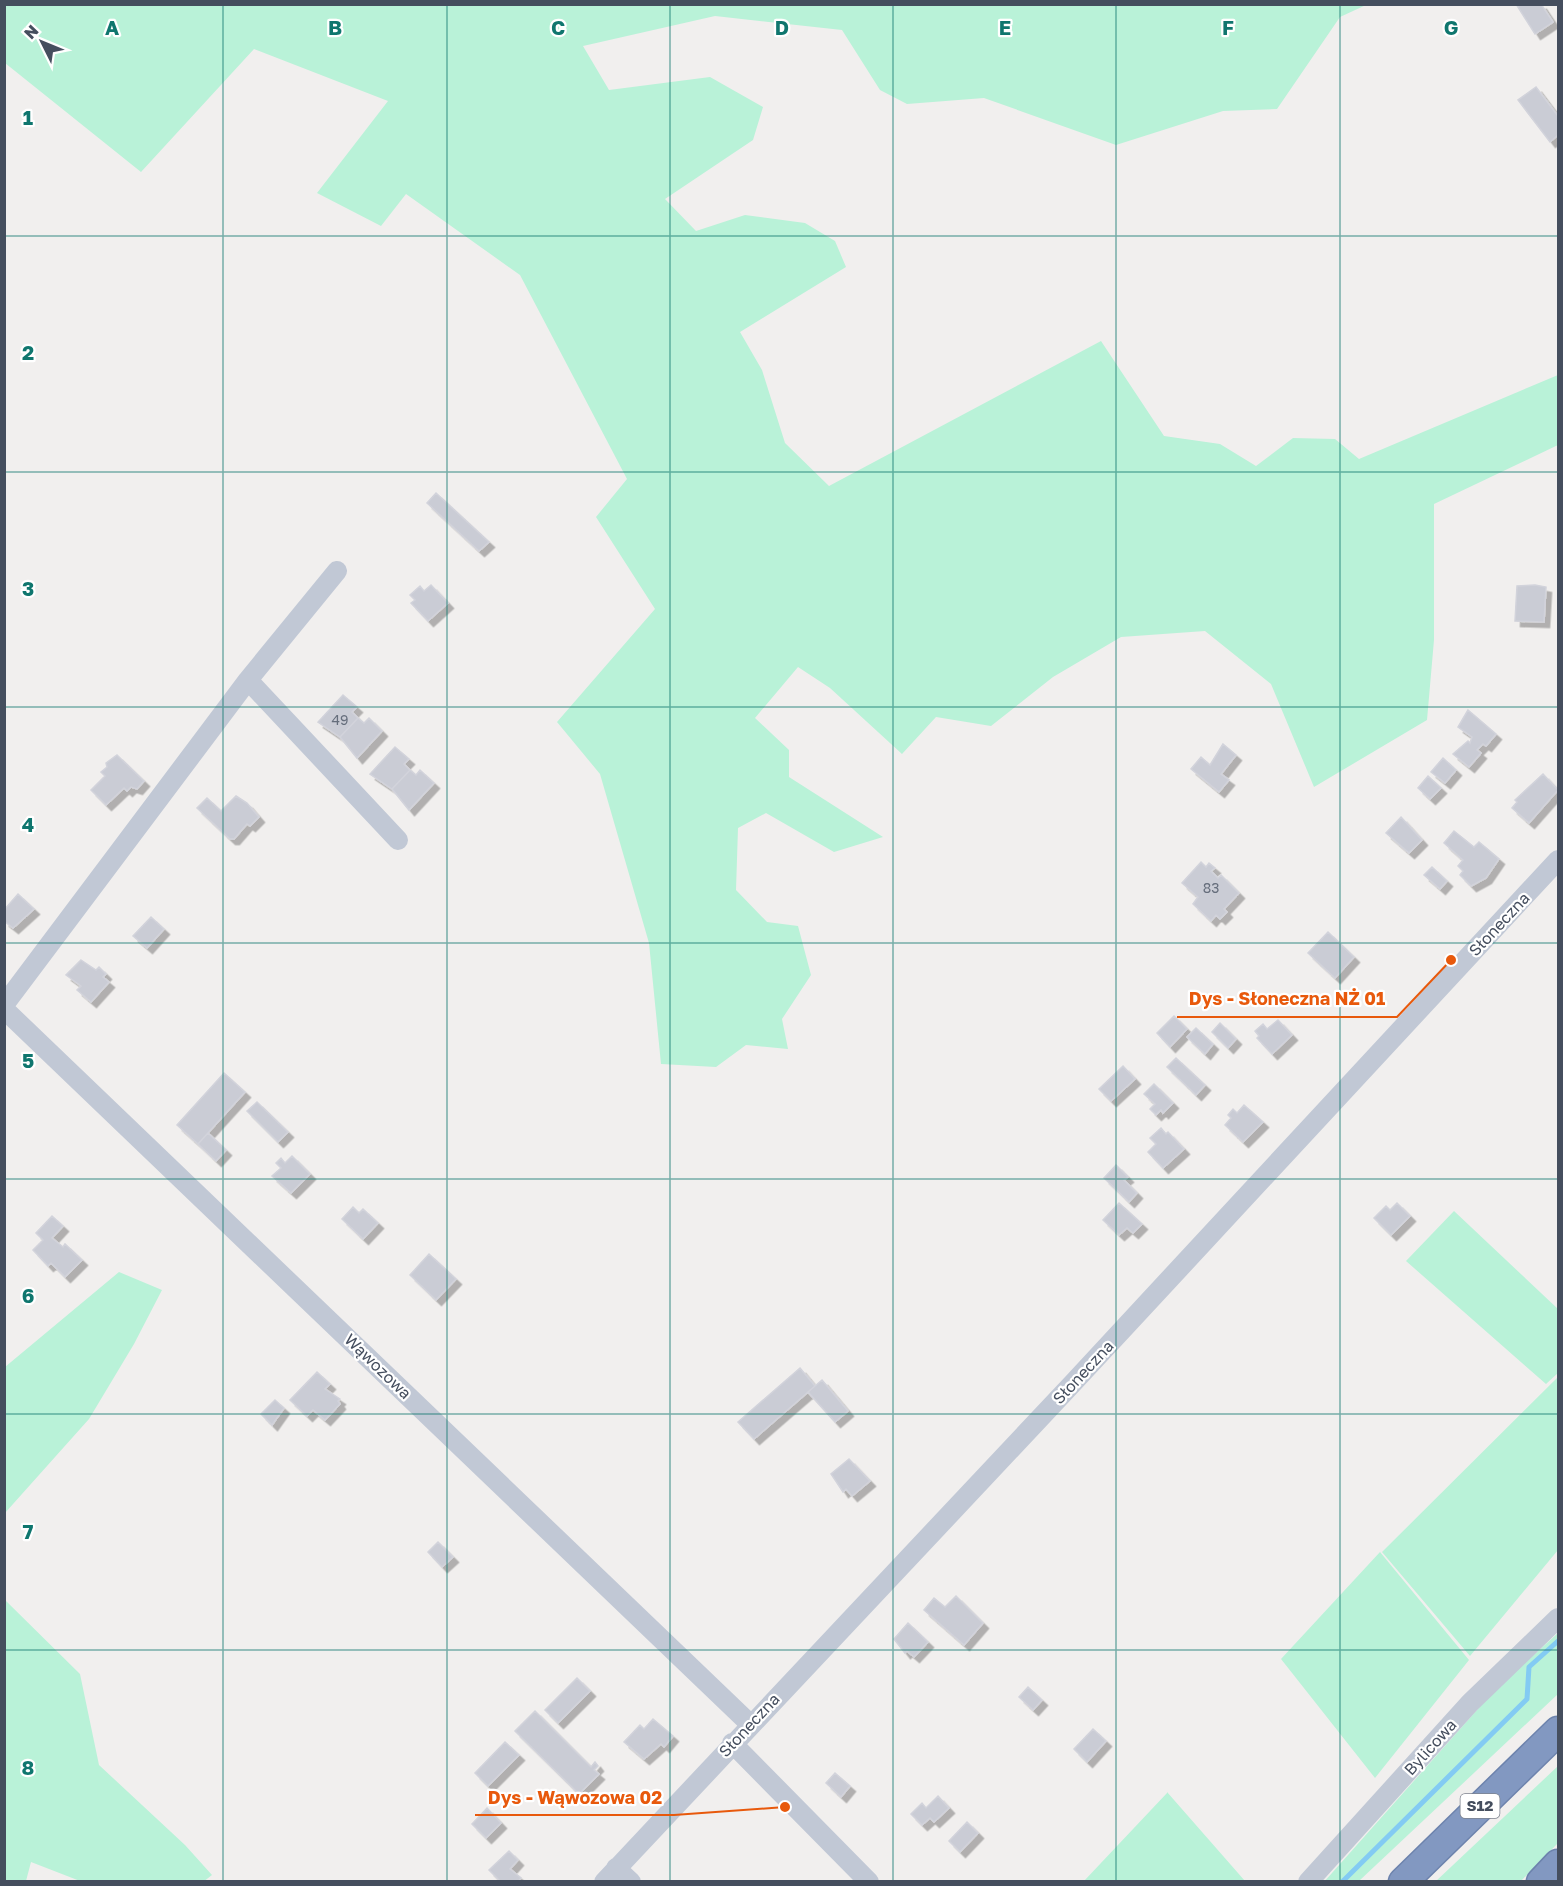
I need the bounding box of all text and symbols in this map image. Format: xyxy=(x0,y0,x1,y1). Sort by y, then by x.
north arrow xyxy=(12,12,72,72)
text: A xyxy=(105,15,119,39)
text: B xyxy=(328,15,342,39)
text: C xyxy=(551,15,565,39)
text: D xyxy=(775,15,789,39)
text: E xyxy=(999,15,1011,39)
text: F xyxy=(1222,15,1234,39)
text: G xyxy=(1444,15,1458,39)
text: N xyxy=(20,20,42,43)
text: 1 xyxy=(23,105,33,129)
text: 2 xyxy=(22,340,34,364)
text: 3 xyxy=(22,576,34,600)
house number: 49 xyxy=(331,711,349,728)
text: 4 xyxy=(22,812,34,836)
house number: 83 xyxy=(1203,879,1219,896)
street label: Słoneczna xyxy=(1464,888,1534,960)
callout: Dys - Słoneczna NŻ 01 xyxy=(1177,981,1397,1017)
text: Dys - Słoneczna NŻ 01 xyxy=(1189,987,1385,1009)
text: 5 xyxy=(22,1048,34,1072)
text: 6 xyxy=(22,1283,34,1307)
street label: Wąwozowa xyxy=(340,1329,416,1403)
street label: Słoneczna xyxy=(1048,1336,1118,1408)
text: 7 xyxy=(23,1519,34,1543)
street label: Słoneczna xyxy=(714,1689,784,1761)
street label: Bylicowa xyxy=(1400,1715,1460,1779)
text: 8 xyxy=(22,1755,34,1779)
callout: Dys - Wąwozowa 02 xyxy=(475,1779,674,1815)
text: Dys - Wąwozowa 02 xyxy=(488,1786,662,1808)
road number: S12 xyxy=(1460,1794,1500,1818)

